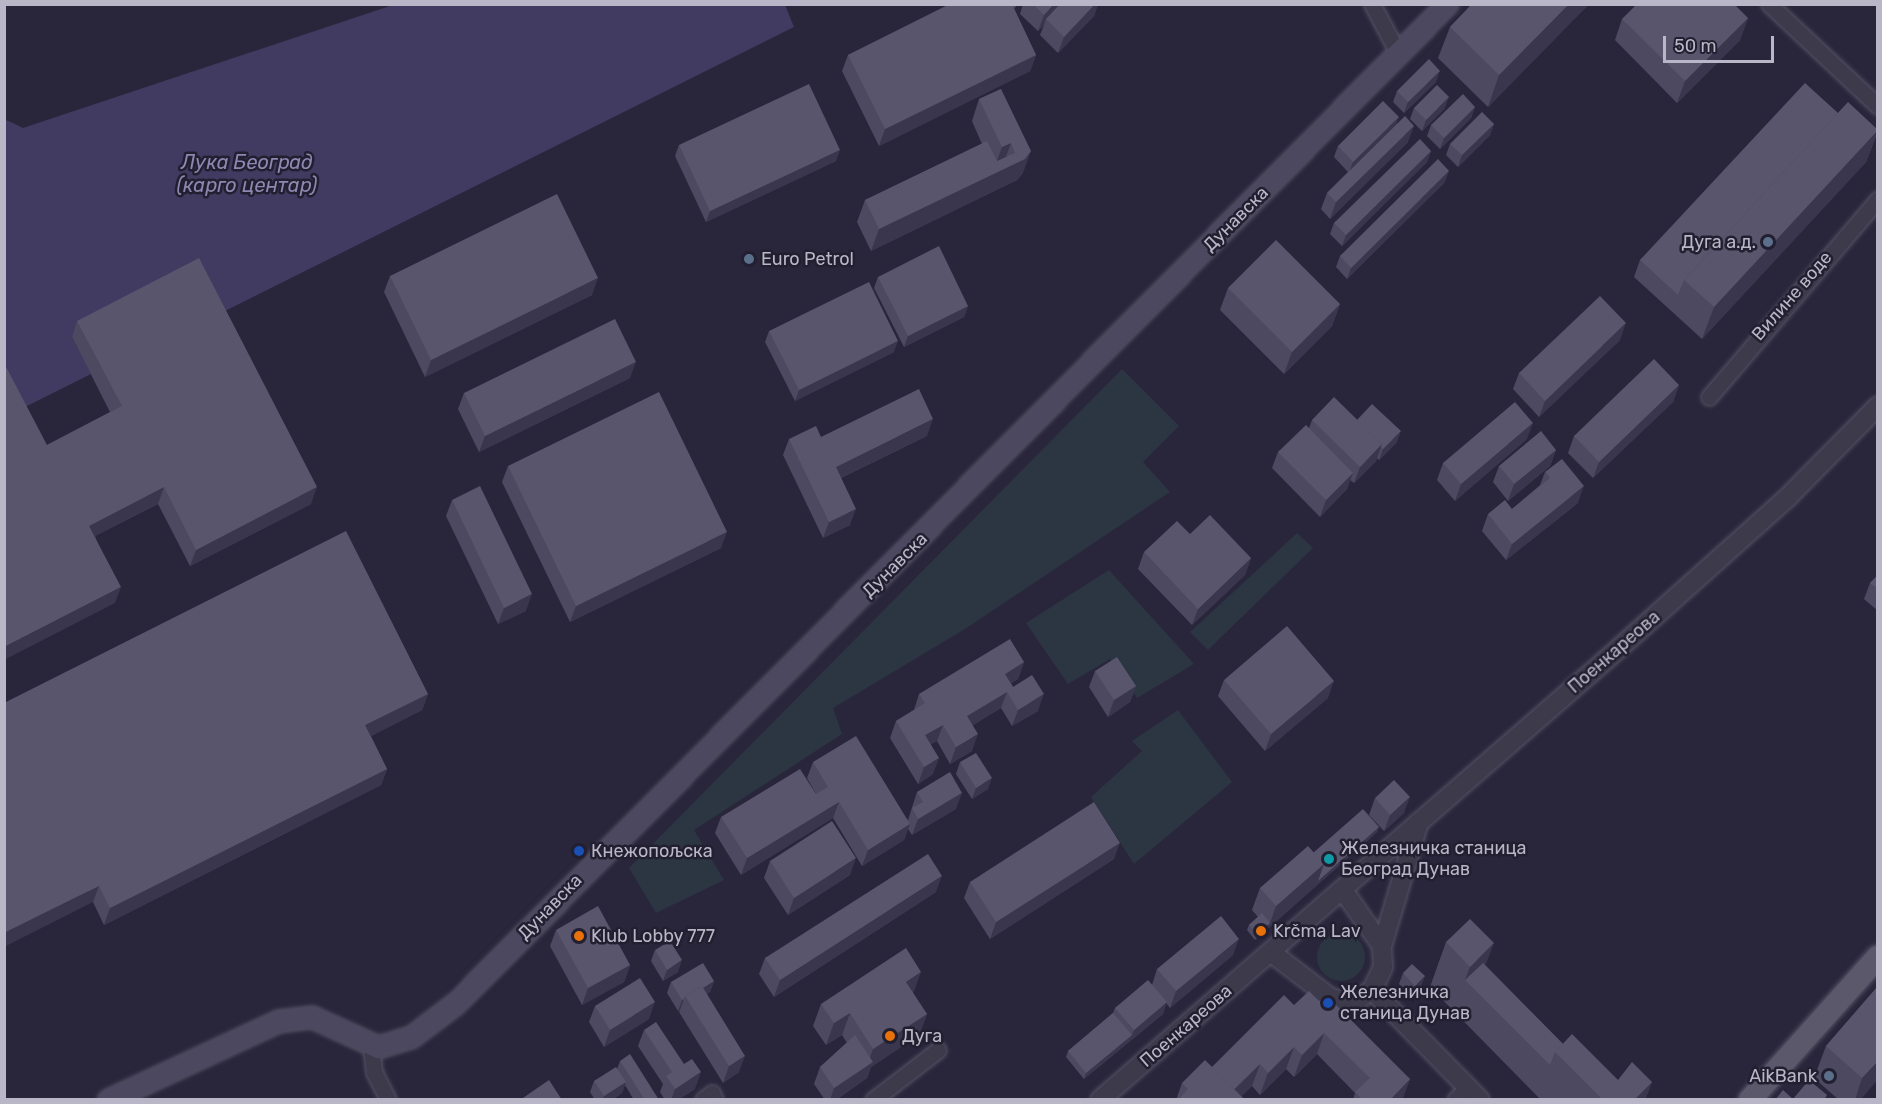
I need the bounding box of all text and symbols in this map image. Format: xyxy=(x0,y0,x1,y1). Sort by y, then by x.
scale bar xyxy=(1666,24,1777,62)
text: 50 m xyxy=(1674,35,1717,57)
water label: Лука Београд (карго центар) xyxy=(177,150,317,197)
street label: Дунавска xyxy=(1199,182,1273,256)
place label: Дуга а.д. xyxy=(1681,231,1756,253)
marker: Дуга а.д. xyxy=(1761,235,1775,249)
street label: Вилине воде xyxy=(1747,247,1837,345)
place label: Euro Petrol xyxy=(761,248,854,270)
marker: Euro Petrol xyxy=(742,252,756,266)
street label: Дунавска xyxy=(858,528,932,602)
street label: Поенкареова xyxy=(1564,606,1664,698)
place label: Железничка станица Београд Дунав xyxy=(1341,838,1526,880)
place label: Кнежопољска xyxy=(591,840,713,862)
marker: Кнежопољска xyxy=(572,844,586,858)
marker: Железничка станица Београд Дунав xyxy=(1322,852,1336,866)
street label: Дунавска xyxy=(513,870,587,944)
place label: Krčma Lav xyxy=(1273,920,1361,942)
marker: Krčma Lav xyxy=(1254,924,1268,938)
place label: Klub Lobby 777 xyxy=(591,925,716,947)
marker: Klub Lobby 777 xyxy=(572,929,586,943)
street label: Поенкареова xyxy=(1136,980,1236,1072)
place label: Железничка станица Дунав xyxy=(1340,982,1470,1024)
marker: Железничка станица Дунав xyxy=(1321,996,1335,1010)
place label: Дуга xyxy=(902,1025,942,1047)
marker: Дуга xyxy=(883,1029,897,1043)
place label: AikBank xyxy=(1749,1065,1817,1087)
marker: AikBank xyxy=(1822,1069,1836,1083)

